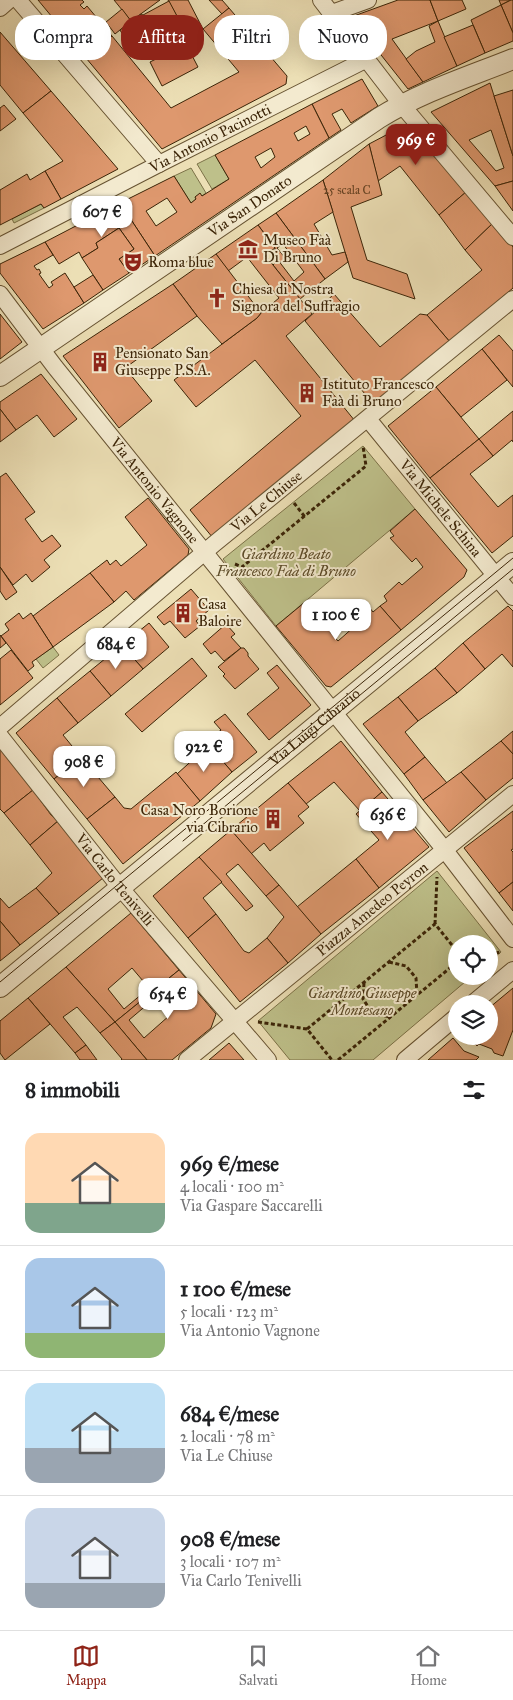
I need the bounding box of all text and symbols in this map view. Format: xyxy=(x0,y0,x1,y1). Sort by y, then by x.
chip: Compra xyxy=(15,15,111,60)
chip: Affitta xyxy=(121,15,204,60)
chip: Filtri xyxy=(214,15,289,60)
chip: Nuovo xyxy=(299,15,387,60)
street label: Via Antonio Pacinotti xyxy=(145,100,274,177)
pin: 969 € xyxy=(381,124,451,166)
text: 969 € xyxy=(397,130,435,149)
street label: Via San Donato xyxy=(203,171,295,241)
house number: 25 scala C xyxy=(323,183,371,197)
pin: 607 € xyxy=(67,196,137,238)
text: 607 € xyxy=(82,202,122,221)
place label: Museo Faà Di Bruno xyxy=(263,231,332,266)
museum icon: Museo Faà Di Bruno xyxy=(237,238,259,260)
theatre icon: Roma blue xyxy=(122,251,144,273)
place label: Roma blue xyxy=(148,253,214,271)
place label: Chiesa di Nostra Signora del Suffragio xyxy=(232,280,360,315)
church icon: Chiesa di Nostra Signora del Suffragio xyxy=(206,287,228,309)
place label: Pensionato San Giuseppe P.S.A. xyxy=(115,344,211,379)
building icon: Pensionato San Giuseppe P.S.A. xyxy=(89,351,111,373)
place label: Istituto Francesco Faà di Bruno xyxy=(322,375,435,410)
building icon: Istituto Francesco Faà di Bruno xyxy=(296,382,318,404)
street label: Via Antonio Vagnone xyxy=(106,433,203,547)
street label: Via Michele Schina xyxy=(395,455,486,561)
street label: Via Le Chiuse xyxy=(226,467,306,536)
park label: Giardino Beato Francesco Faà di Bruno xyxy=(215,545,356,580)
place label: Casa Baloire xyxy=(198,595,242,630)
pin: 1 100 € xyxy=(290,598,382,641)
building icon: Casa Baloire xyxy=(172,602,194,624)
text: 1 100 € xyxy=(312,605,360,624)
pin: 684 € xyxy=(81,628,151,670)
text: 684 € xyxy=(97,634,135,653)
street label: Via Luigi Cibrario xyxy=(265,684,364,771)
pin: 922 € xyxy=(169,730,239,773)
text: 922 € xyxy=(185,737,223,756)
pin: 908 € xyxy=(49,746,119,788)
text: 908 € xyxy=(64,752,104,771)
pin: 636 € xyxy=(353,798,423,841)
place label: Casa Noro Borione via Cibrario xyxy=(141,801,258,836)
text: 636 € xyxy=(370,805,406,824)
building icon: Casa Noro Borione via Cibrario xyxy=(262,808,284,830)
street label: Via Carlo Tenivelli xyxy=(71,829,158,930)
street label: Piazza Amedeo Peyron xyxy=(313,858,432,960)
map controls xyxy=(448,935,498,1045)
button: locate xyxy=(448,935,498,985)
pin: 654 € xyxy=(133,978,203,1020)
text: 654 € xyxy=(149,984,187,1003)
park label: Giardino Giuseppe Montesano xyxy=(308,984,417,1019)
button: layers xyxy=(448,995,498,1045)
icon: filters xyxy=(460,1076,488,1104)
text: 8 immobili xyxy=(25,1077,120,1103)
text: 969 €/mese xyxy=(180,1151,279,1177)
icon: home xyxy=(65,1153,125,1213)
text: 4 locali · 100 m² xyxy=(180,1177,284,1196)
text: Via Gaspare Saccarelli xyxy=(180,1196,323,1215)
text: 1 100 €/mese xyxy=(180,1276,291,1302)
icon: home xyxy=(65,1278,125,1338)
text: 5 locali · 123 m² xyxy=(180,1302,278,1321)
text: Via Antonio Vagnone xyxy=(180,1321,320,1340)
text: 684 €/mese xyxy=(180,1401,279,1427)
icon: home xyxy=(65,1403,125,1463)
text: 2 locali · 78 m² xyxy=(180,1427,275,1446)
text: Via Le Chiuse xyxy=(180,1446,273,1465)
text: 908 €/mese xyxy=(180,1526,280,1552)
icon: home xyxy=(65,1528,125,1588)
text: 3 locali · 107 m² xyxy=(180,1552,281,1571)
text: Via Carlo Tenivelli xyxy=(180,1571,302,1590)
tab: Mappa xyxy=(66,1642,106,1689)
tab: Salvati xyxy=(239,1642,278,1689)
tab: Home xyxy=(410,1642,447,1689)

